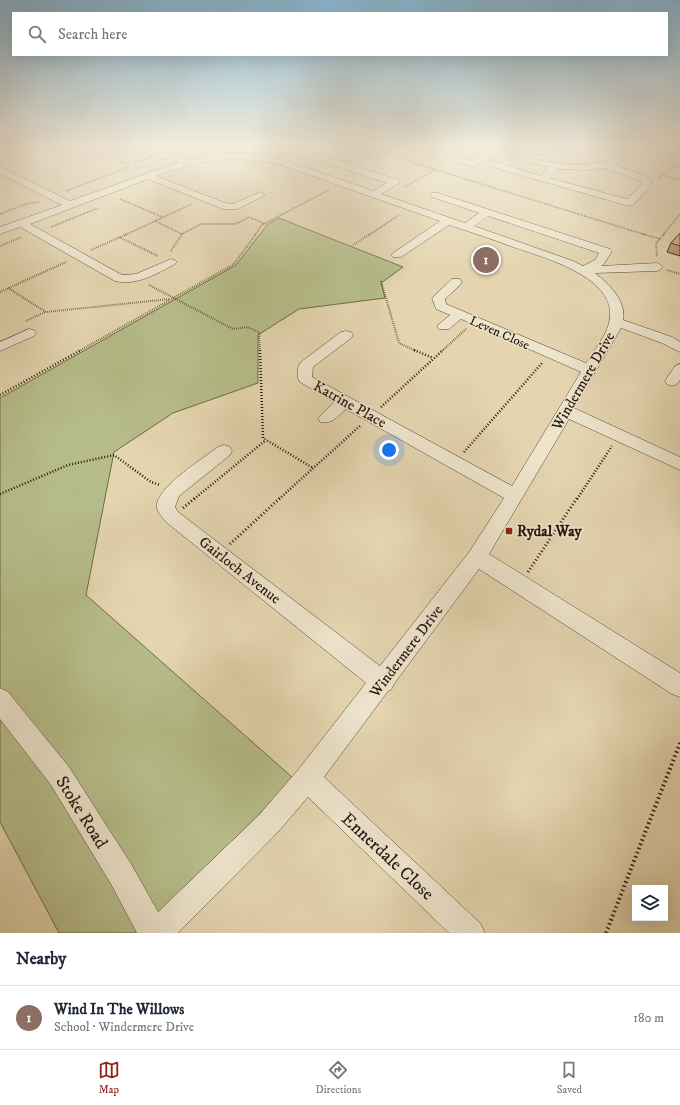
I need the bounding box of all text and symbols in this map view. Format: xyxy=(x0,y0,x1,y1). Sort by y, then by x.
search box xyxy=(12,12,668,56)
icon: search xyxy=(26,23,48,45)
text: Search here xyxy=(58,25,127,44)
pin: 1 xyxy=(473,245,499,275)
street label: Leven Close xyxy=(467,313,532,353)
street label: Windermere Drive xyxy=(547,329,619,435)
street label: Katrine Place xyxy=(310,377,390,432)
your location xyxy=(379,440,399,460)
place label: Rydal Way xyxy=(517,522,583,541)
marker: Rydal Way xyxy=(504,526,514,536)
street label: Gairloch Avenue xyxy=(195,532,284,608)
street label: Windermere Drive xyxy=(365,601,447,702)
street label: Stoke Road xyxy=(50,772,112,853)
street label: Ennerdale Close xyxy=(337,808,438,905)
map controls xyxy=(632,885,668,921)
button: layers xyxy=(632,885,668,921)
text: Nearby xyxy=(16,948,66,970)
text: Wind In The Willows xyxy=(54,1000,184,1019)
text: 1 xyxy=(27,1010,31,1026)
text: 180 m xyxy=(633,1010,664,1026)
text: School · Windermere Drive xyxy=(54,1019,194,1035)
tab: Map xyxy=(98,1059,120,1097)
tab: Directions xyxy=(316,1059,361,1097)
tab: Saved xyxy=(557,1059,582,1097)

